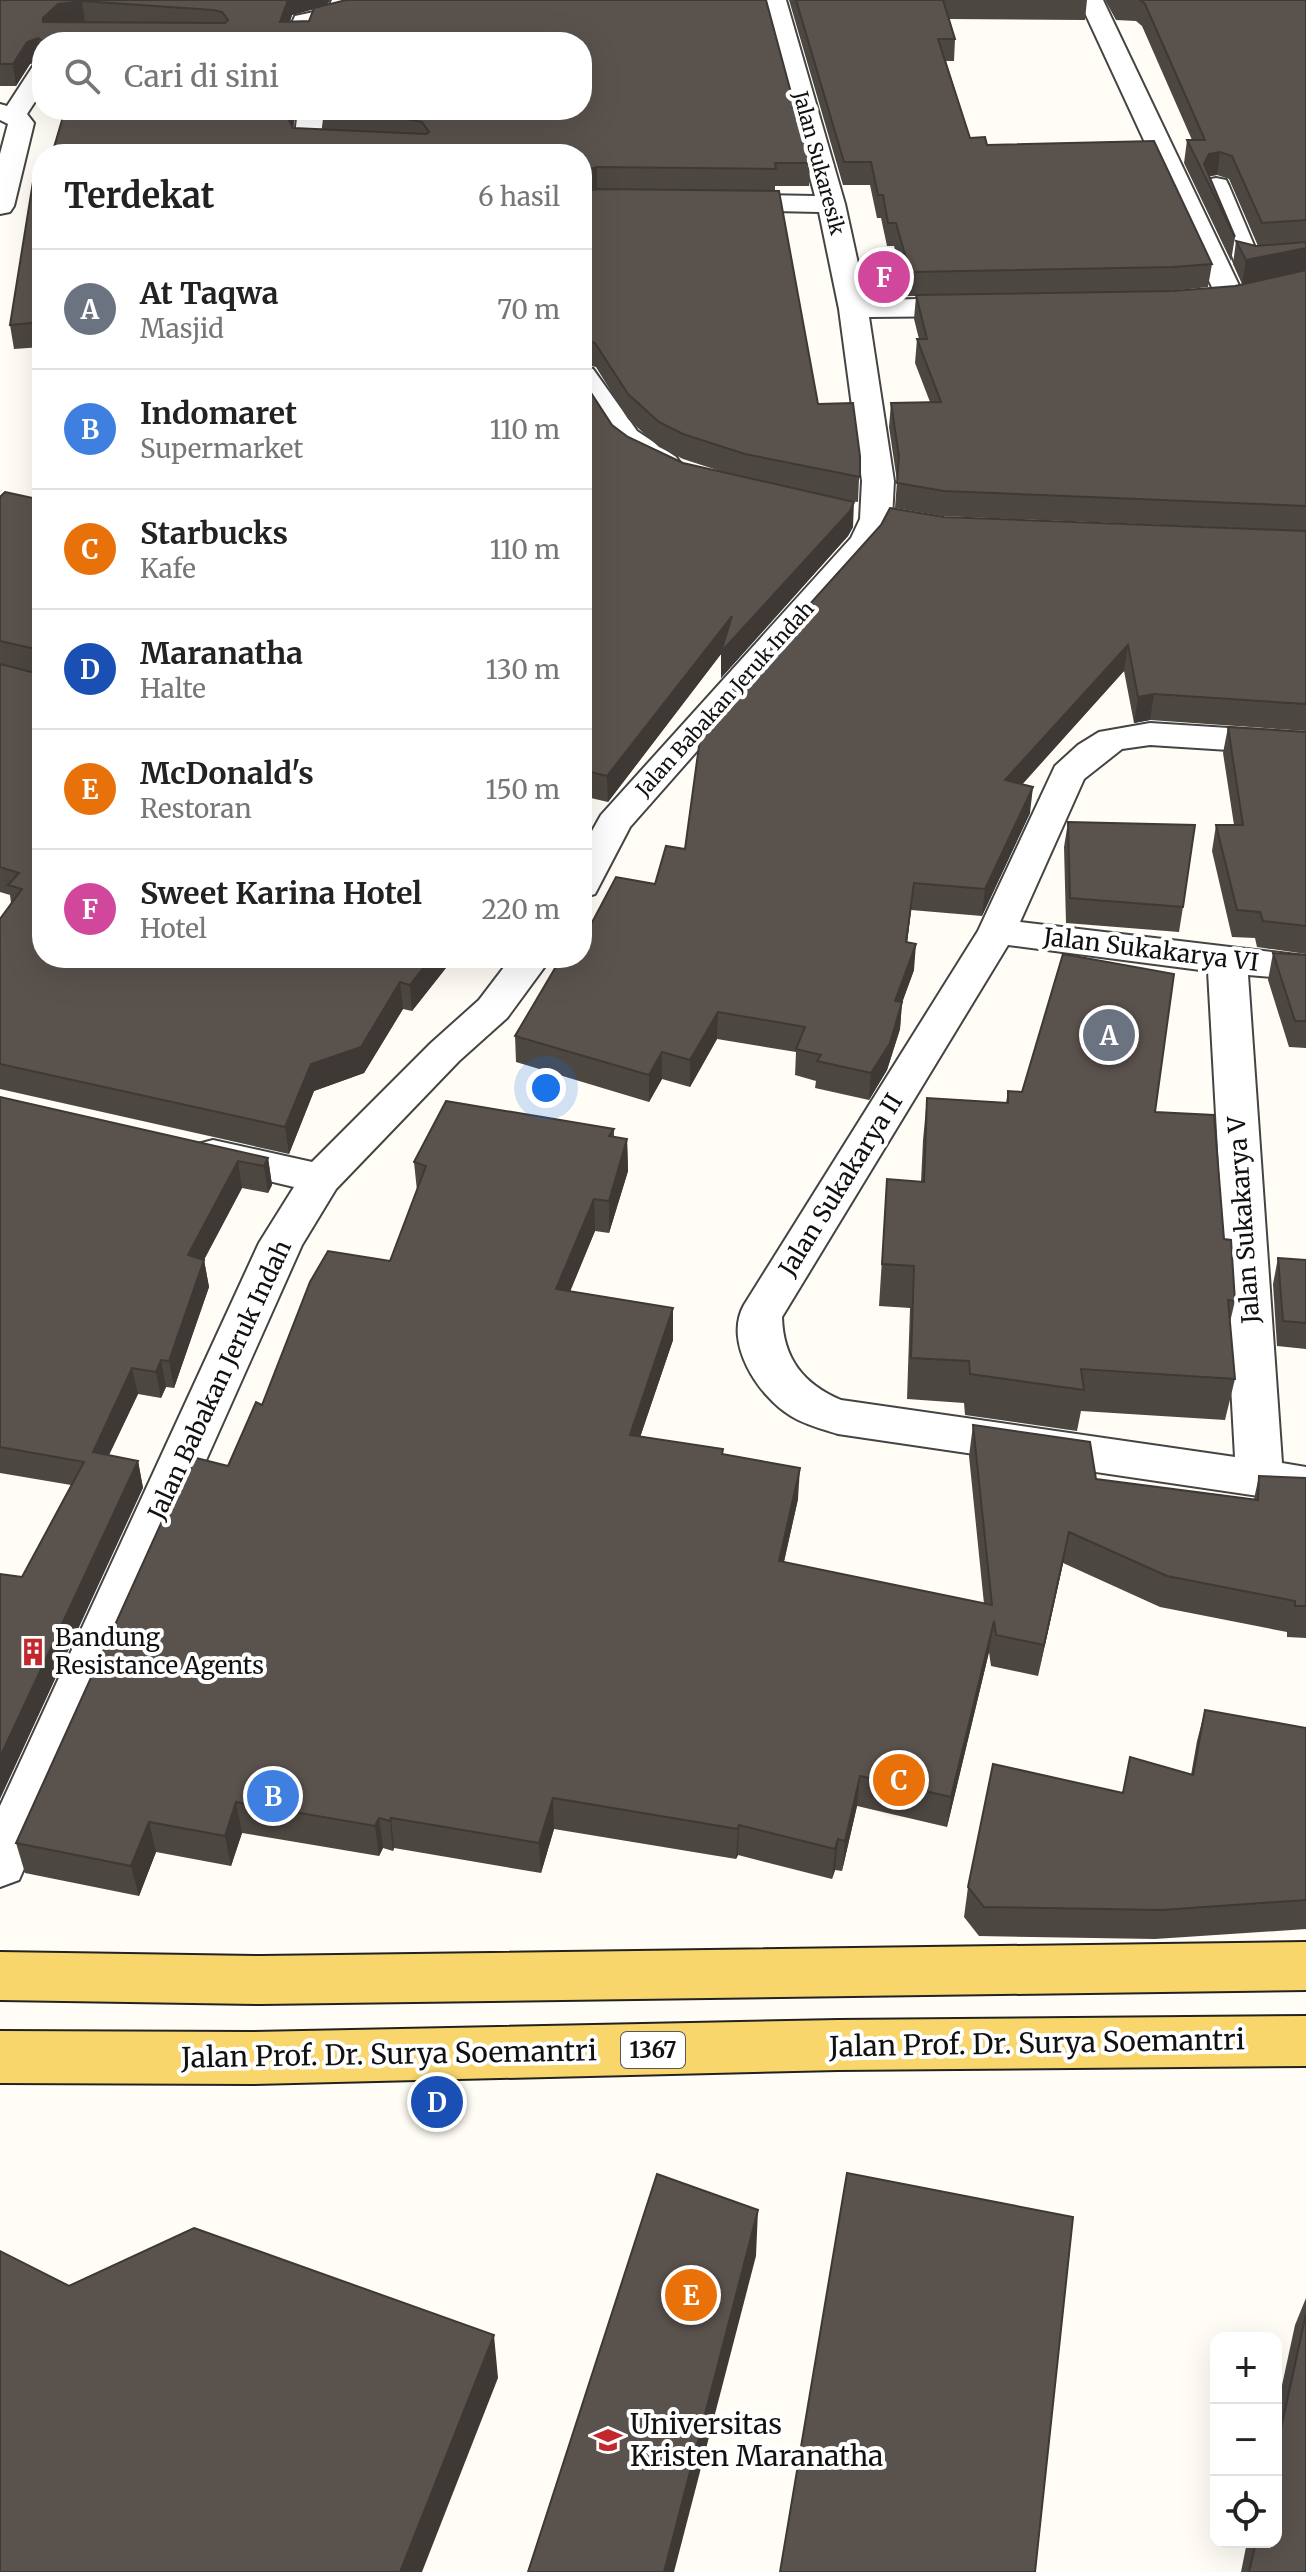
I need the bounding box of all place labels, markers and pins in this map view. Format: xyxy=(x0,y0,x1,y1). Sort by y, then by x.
pin: F xyxy=(858,247,910,307)
pin: A xyxy=(1083,1005,1135,1065)
place label: Bandung Resistance Agents xyxy=(55,1622,264,1681)
building icon: Bandung Resistance Agents xyxy=(18,1637,48,1667)
pin: C xyxy=(873,1750,925,1810)
pin: B xyxy=(247,1766,299,1826)
pin: D xyxy=(411,2072,463,2132)
pin: E xyxy=(665,2265,717,2325)
place label: Universitas Kristen Maranatha xyxy=(630,2406,883,2474)
school or university icon: Universitas Kristen Maranatha xyxy=(593,2425,623,2455)

